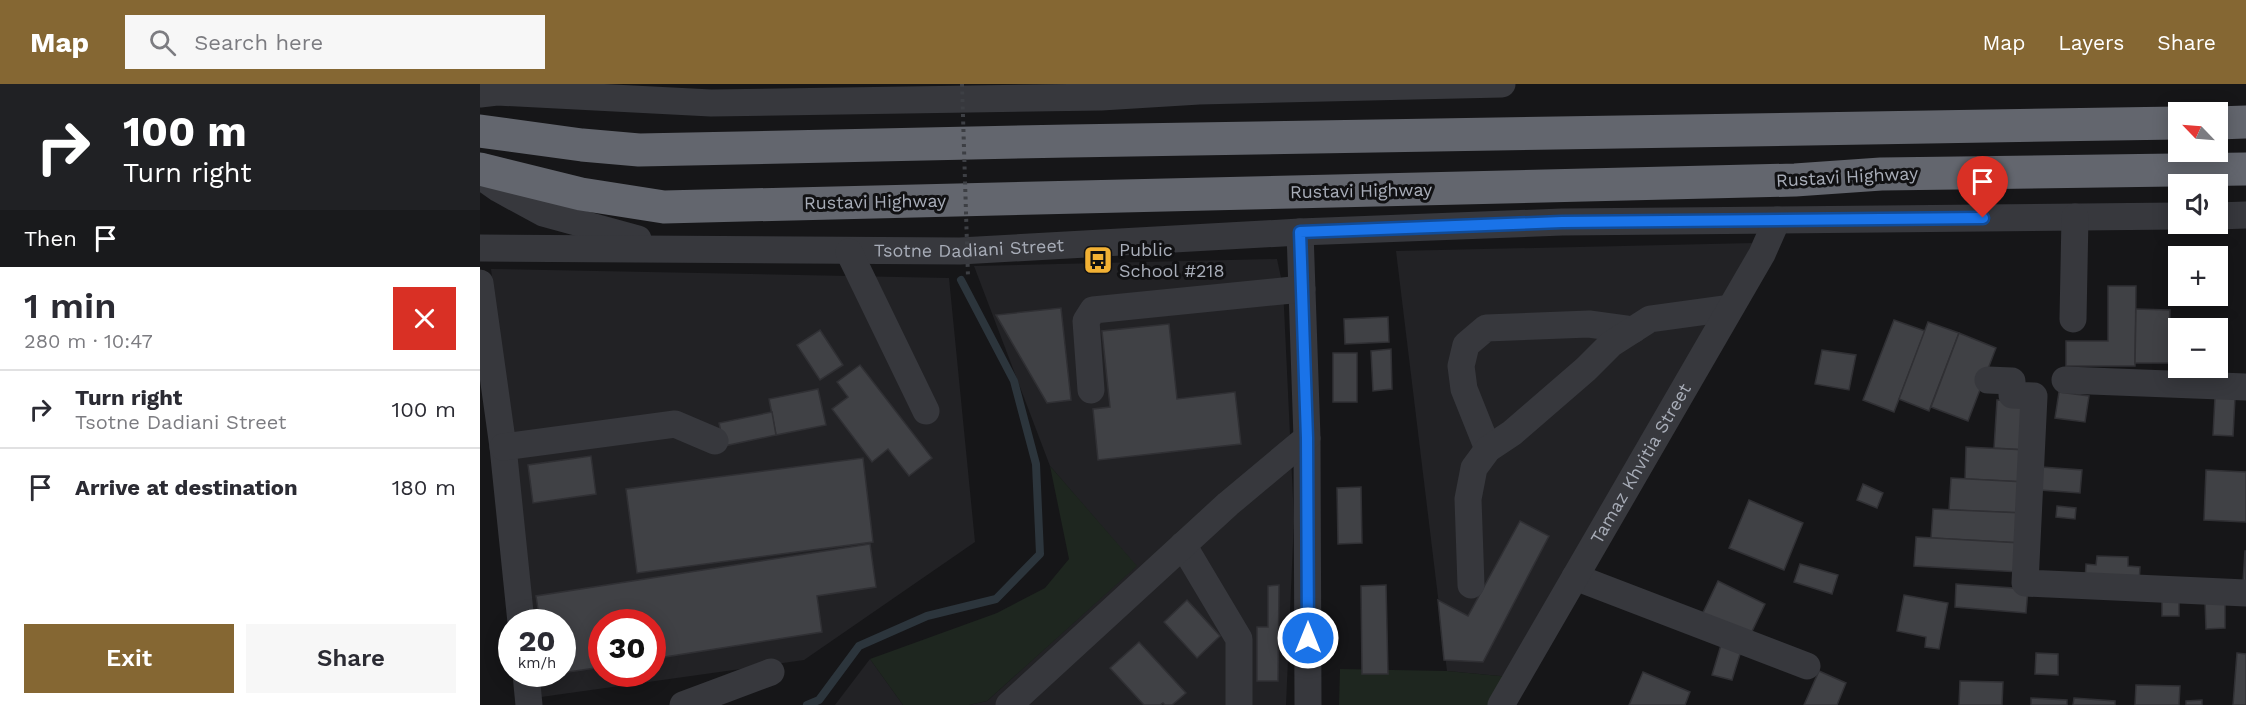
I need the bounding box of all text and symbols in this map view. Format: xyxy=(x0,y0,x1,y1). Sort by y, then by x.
search box xyxy=(125,15,545,69)
text: Map xyxy=(30,26,89,59)
icon: search xyxy=(146,26,179,59)
text: Search here xyxy=(194,30,323,55)
text: Map xyxy=(1982,30,2025,55)
text: Layers xyxy=(2058,30,2124,55)
text: Share xyxy=(2157,30,2216,55)
north arrow xyxy=(2168,102,2228,162)
map controls xyxy=(2168,102,2228,378)
text: 100 m xyxy=(123,107,247,156)
icon: right xyxy=(24,108,102,186)
pin xyxy=(1957,156,2008,218)
text: Turn right xyxy=(123,157,252,189)
street label: Rustavi Highway xyxy=(1775,162,1919,191)
icon: arrive xyxy=(1966,165,1999,198)
button: sound xyxy=(2168,174,2228,234)
street label: Rustavi Highway xyxy=(1290,179,1433,202)
street label: Rustavi Highway xyxy=(804,190,947,213)
icon: arrive xyxy=(89,222,122,255)
text: Then xyxy=(24,226,77,251)
street label: Tsotne Dadiani Street xyxy=(874,234,1065,261)
place label: Public School #218 xyxy=(1119,239,1224,281)
bus stop icon: Public School #218 xyxy=(1082,244,1114,276)
button: + xyxy=(2168,246,2228,306)
text: 1 min xyxy=(24,285,116,327)
button: close xyxy=(393,287,456,350)
button: − xyxy=(2168,318,2228,378)
text: 280 m · 10:47 xyxy=(24,329,153,353)
street label: Tamaz Khvitia Street xyxy=(1586,379,1695,547)
text: Turn right xyxy=(75,385,182,410)
icon: right xyxy=(24,393,57,426)
text: 100 m xyxy=(392,397,456,422)
text: Tsotne Dadiani Street xyxy=(75,410,286,434)
icon: arrive xyxy=(24,471,57,504)
text: Arrive at destination xyxy=(75,475,298,500)
text: 180 m xyxy=(392,475,456,500)
position arrow xyxy=(1276,606,1340,670)
speed limit sign: 30 xyxy=(588,609,666,687)
text: 20 xyxy=(518,623,556,658)
button: Exit xyxy=(24,624,234,693)
button: Share xyxy=(246,624,456,693)
text: km/h xyxy=(518,654,556,672)

